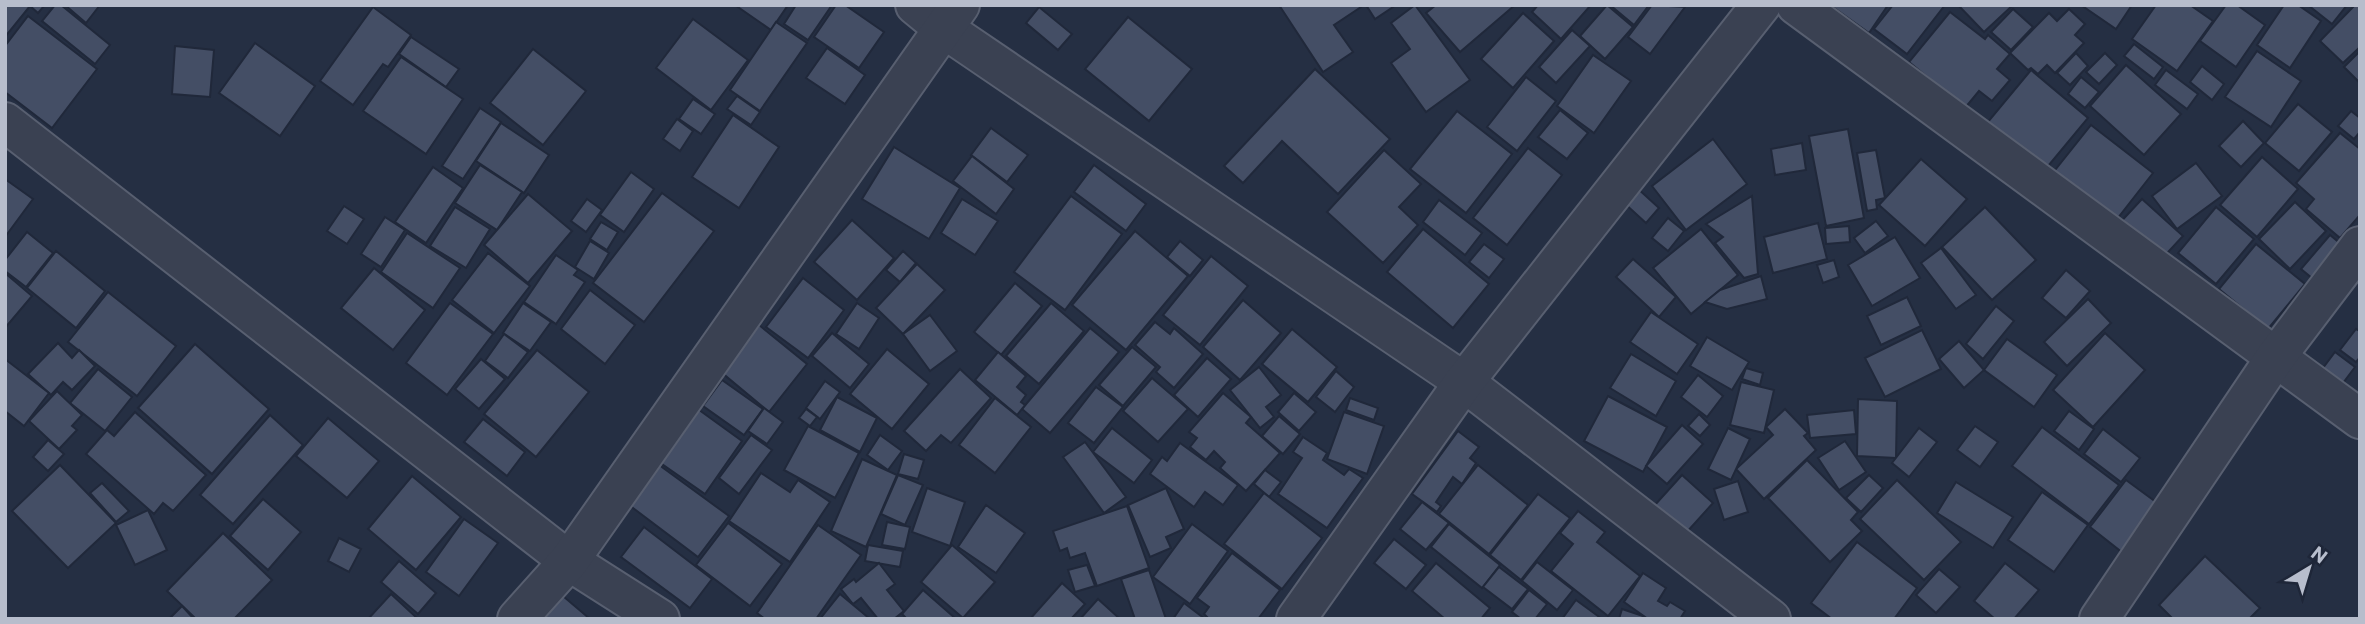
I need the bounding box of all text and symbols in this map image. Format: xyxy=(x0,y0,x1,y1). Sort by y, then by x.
north arrow xyxy=(2274,533,2344,603)
text: N xyxy=(2307,541,2332,568)

